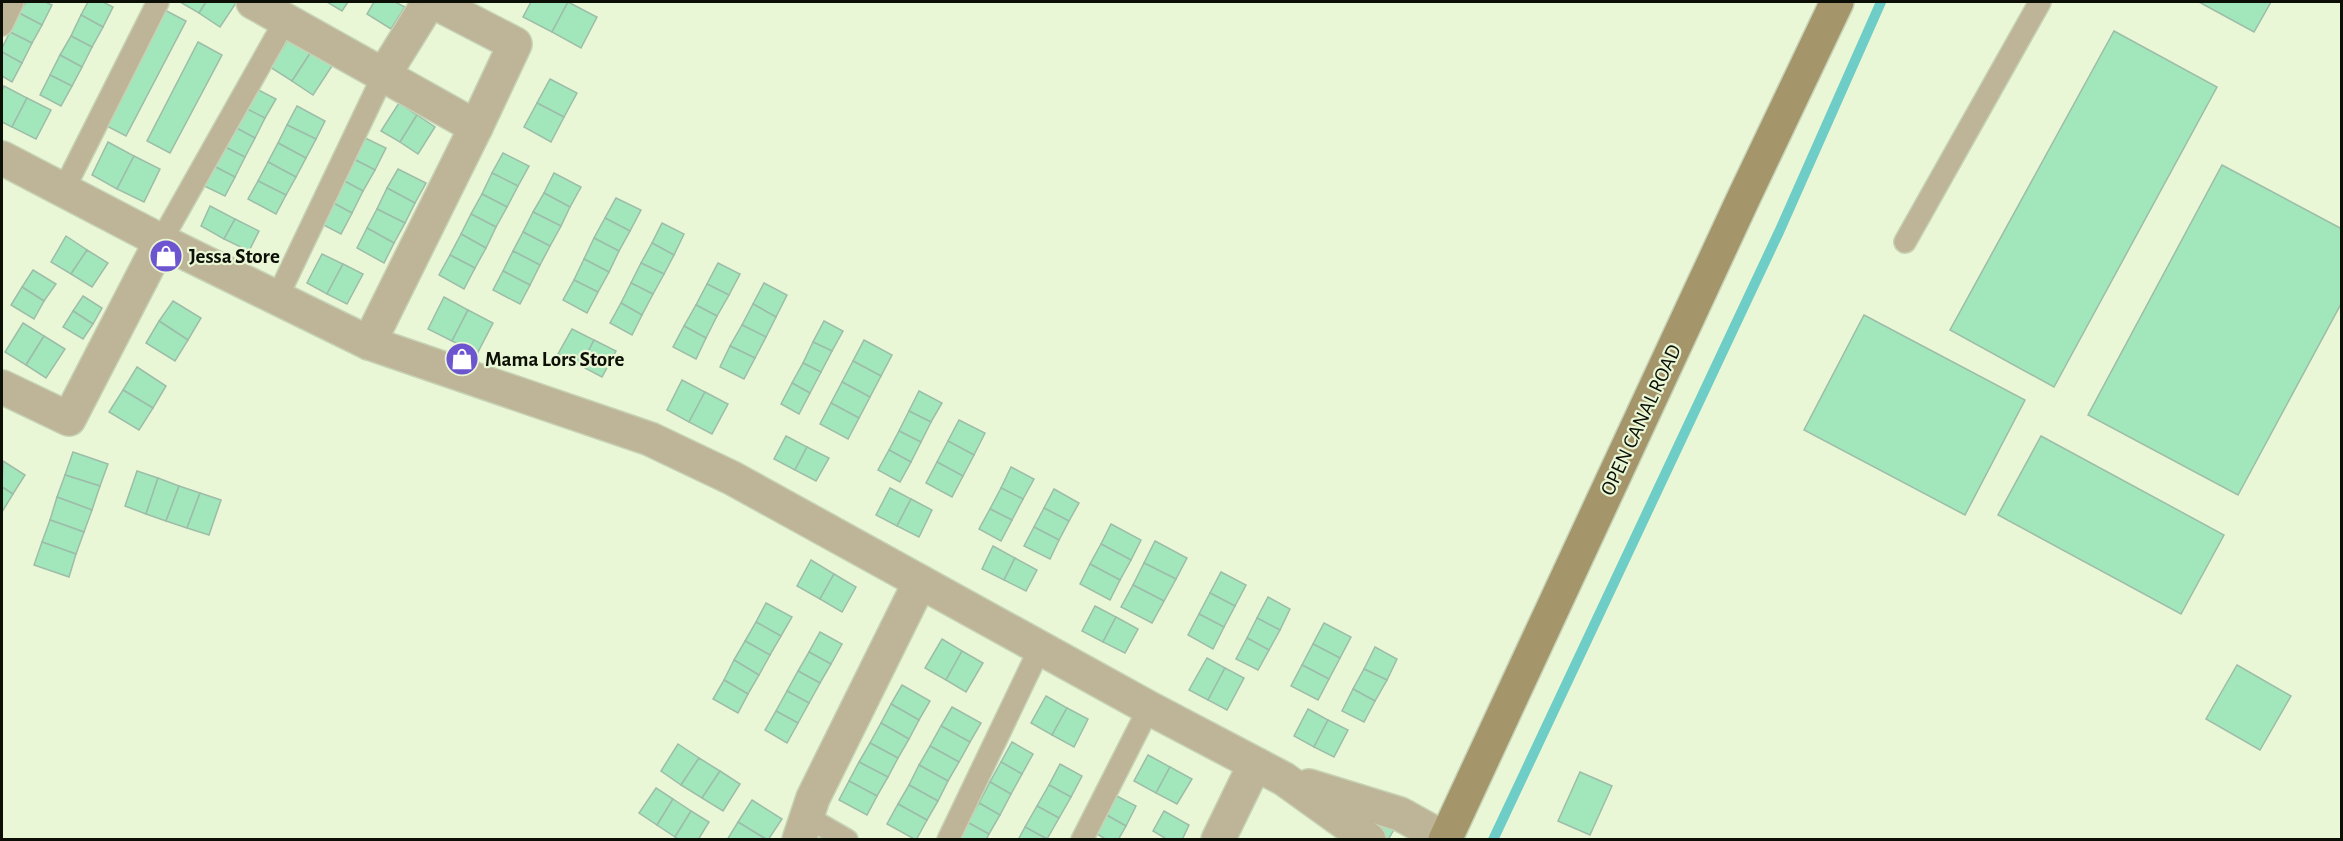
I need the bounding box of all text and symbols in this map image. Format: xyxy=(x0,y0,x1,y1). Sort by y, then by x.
shop icon: Jessa Store xyxy=(148,238,184,274)
place label: Jessa Store xyxy=(189,246,280,267)
shop icon: Mama Lors Store xyxy=(444,341,480,377)
street label: OPEN CANAL ROAD xyxy=(1597,341,1685,499)
place label: Mama Lors Store xyxy=(485,349,624,370)

